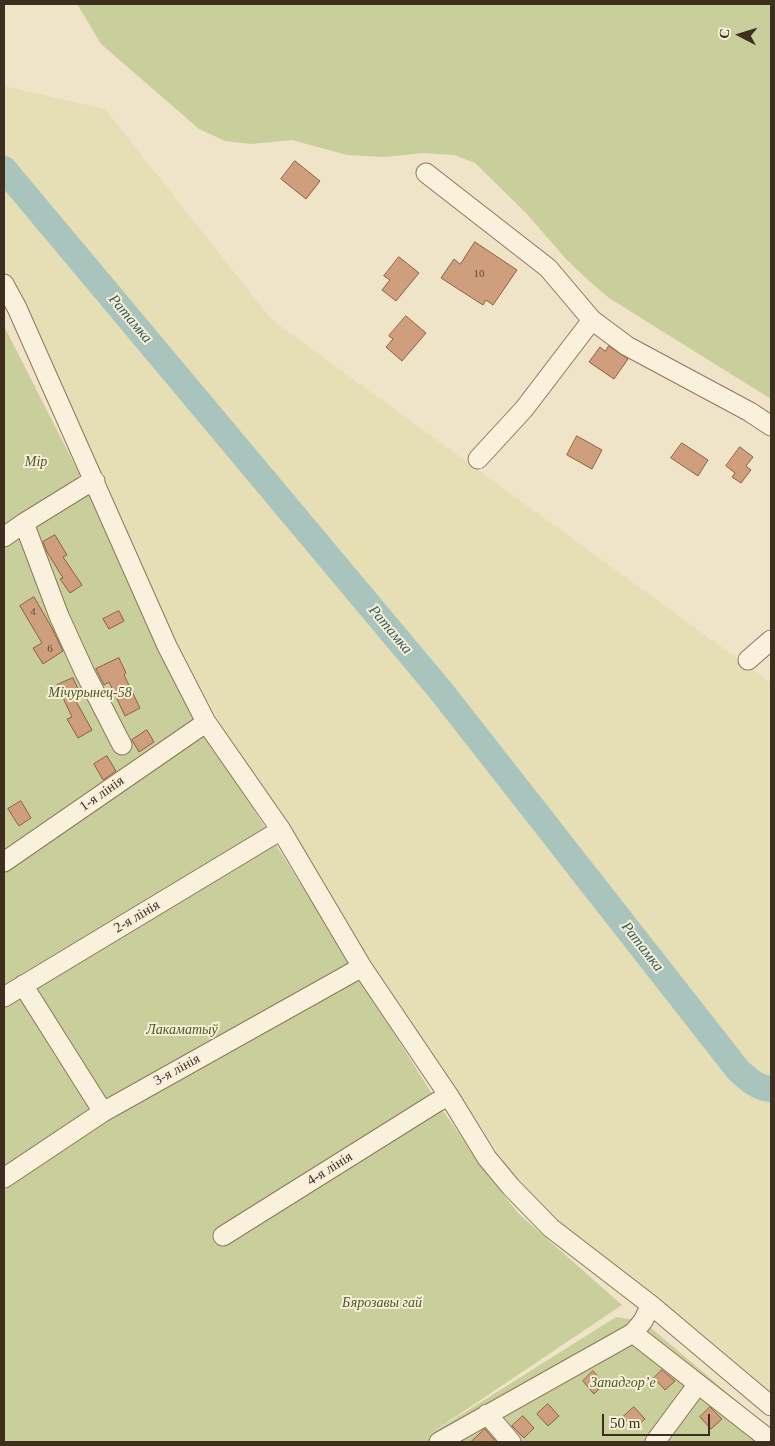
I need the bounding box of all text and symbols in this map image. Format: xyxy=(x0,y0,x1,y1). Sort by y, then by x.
north arrow xyxy=(715,10,765,60)
text: С xyxy=(717,28,732,39)
house number: 10 xyxy=(474,267,484,281)
water label: Ратамка xyxy=(104,291,156,347)
park label: Мір xyxy=(25,454,47,470)
water label: Ратамка xyxy=(364,602,416,658)
house number: 4 xyxy=(30,605,36,619)
house number: 6 xyxy=(47,642,53,656)
park label: Мічурынец-58 xyxy=(48,685,132,701)
street label: 1-я лінія xyxy=(77,773,127,815)
street label: 2-я лінія xyxy=(111,897,163,937)
water label: Ратамка xyxy=(617,918,667,976)
park label: Лакаматыў xyxy=(146,1022,218,1038)
street label: 3-я лінія xyxy=(151,1050,203,1090)
street label: 4-я лінія xyxy=(304,1149,356,1189)
park label: Бярозавы гай xyxy=(342,1295,422,1311)
park label: Западгорʼе xyxy=(590,1375,656,1391)
scale bar xyxy=(605,1404,712,1436)
text: 50 m xyxy=(610,1415,640,1431)

